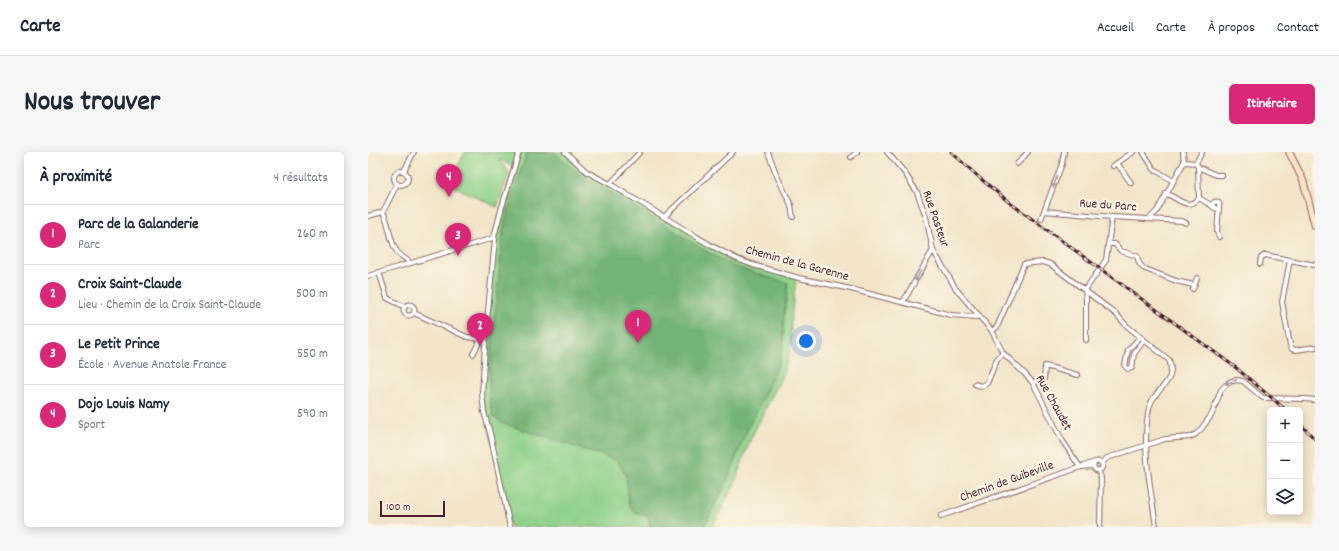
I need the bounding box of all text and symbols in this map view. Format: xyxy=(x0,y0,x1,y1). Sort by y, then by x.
text: Carte xyxy=(20,14,61,41)
text: Accueil xyxy=(1097,18,1134,38)
text: Carte xyxy=(1156,18,1186,38)
text: À propos xyxy=(1208,18,1255,38)
text: Contact xyxy=(1277,18,1319,38)
text: Nous trouver xyxy=(24,84,160,124)
button: Itinéraire xyxy=(1229,84,1315,124)
pin: 4 xyxy=(436,164,462,197)
text: À proximité xyxy=(40,166,112,190)
text: 4 résultats xyxy=(274,169,328,188)
one-way arrow xyxy=(1051,175,1059,187)
street label: Rue Pasteur xyxy=(916,188,954,250)
street label: Rue du Parc xyxy=(1079,195,1137,217)
text: Parc de la Galanderie xyxy=(78,214,199,236)
pin: 3 xyxy=(445,223,471,256)
text: 1 xyxy=(52,225,54,244)
text: 260 m xyxy=(297,225,328,244)
text: Parc xyxy=(78,236,100,255)
street label: Chemin de la Garenne xyxy=(743,241,851,287)
one-way arrow xyxy=(914,270,922,282)
text: Croix Saint-Claude xyxy=(78,274,182,296)
text: 2 xyxy=(50,285,56,304)
text: 500 m xyxy=(296,285,328,304)
text: Lieu · Chemin de la Croix Saint-Claude xyxy=(78,296,261,315)
pin: 1 xyxy=(625,310,651,343)
pin: 2 xyxy=(467,313,493,346)
your location xyxy=(796,331,816,351)
text: Le Petit Prince xyxy=(78,334,160,356)
text: 3 xyxy=(50,345,56,364)
text: 550 m xyxy=(297,345,328,364)
text: École · Avenue Anatole France xyxy=(78,356,226,375)
street label: Rue Chaudet xyxy=(1030,372,1076,435)
one-way arrow xyxy=(1226,379,1238,387)
text: Dojo Louis Namy xyxy=(78,394,169,416)
text: 4 xyxy=(50,405,56,424)
text: 590 m xyxy=(297,405,328,424)
map controls xyxy=(1267,407,1303,515)
button: + xyxy=(1267,407,1303,443)
text: Sport xyxy=(78,416,105,435)
button: − xyxy=(1267,443,1303,479)
street label: Chemin de Guibeville xyxy=(957,456,1057,508)
button: layers xyxy=(1267,479,1303,515)
scale bar xyxy=(380,499,445,518)
text: 100 m xyxy=(386,500,410,516)

